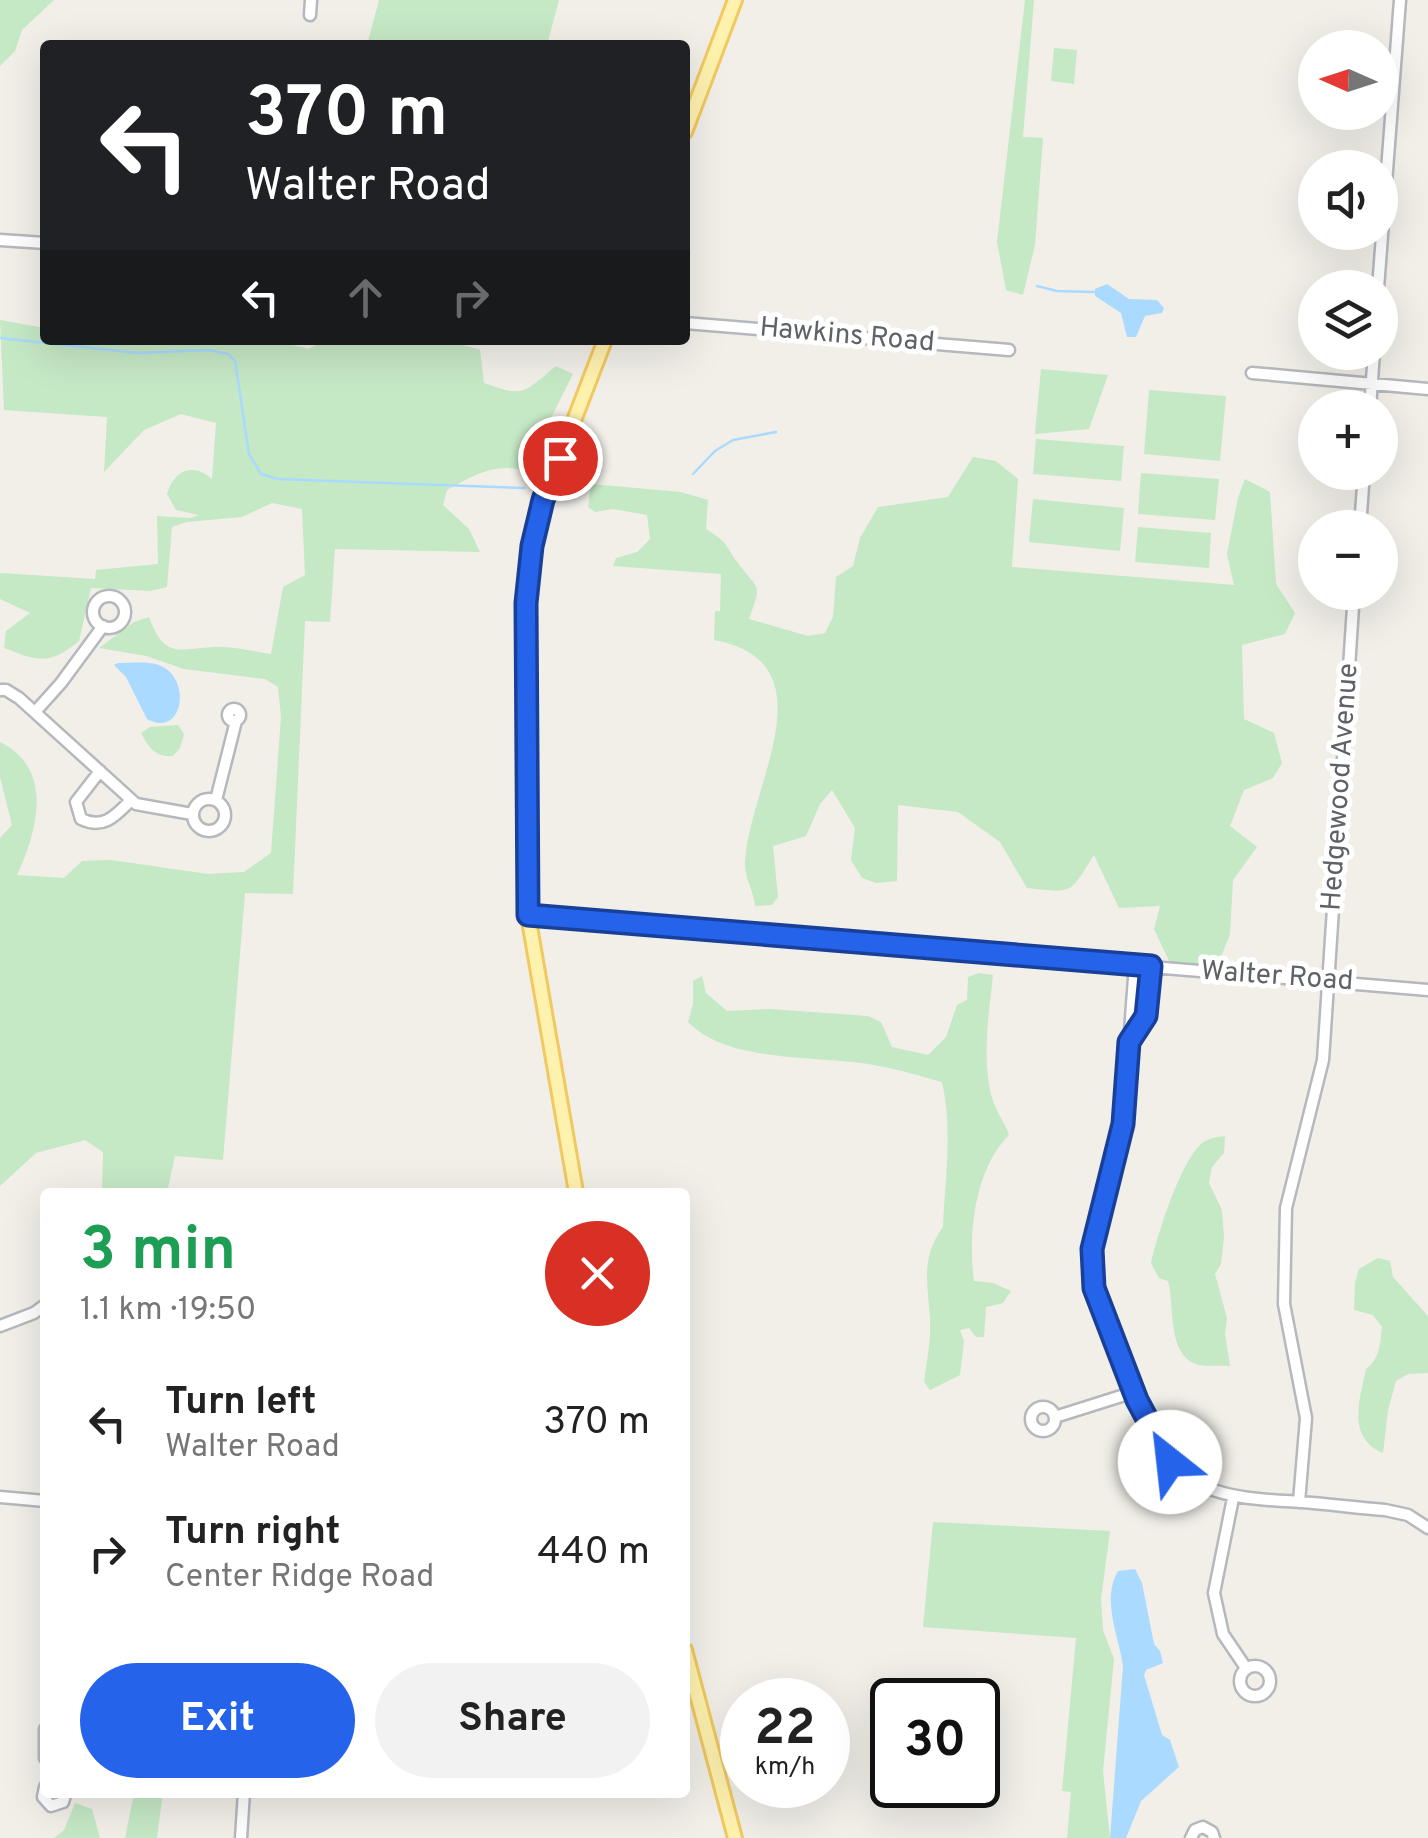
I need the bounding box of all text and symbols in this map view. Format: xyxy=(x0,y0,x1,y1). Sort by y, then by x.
north arrow xyxy=(1298,30,1398,130)
map controls xyxy=(1298,30,1398,610)
text: 370 m xyxy=(245,72,448,161)
icon: left xyxy=(80,80,210,210)
button: sound xyxy=(1298,150,1398,250)
text: Walter Road xyxy=(245,159,491,216)
icon: left xyxy=(233,270,288,325)
icon: ahead xyxy=(338,270,393,325)
icon: right xyxy=(443,270,498,325)
button: layers xyxy=(1298,270,1398,370)
street label: Hawkins Road xyxy=(758,310,936,362)
button: + xyxy=(1298,390,1398,490)
pin xyxy=(518,416,603,501)
icon: arrive xyxy=(533,431,588,486)
button: − xyxy=(1298,510,1398,610)
street label: Hedgewood Avenue xyxy=(1314,662,1368,912)
street label: Walter Road xyxy=(1200,954,1354,1000)
text: 3 min xyxy=(80,1215,236,1291)
button: close xyxy=(545,1221,650,1326)
text: 1.1 km · 19:50 xyxy=(80,1291,256,1331)
text: Turn left xyxy=(165,1379,317,1428)
icon: left xyxy=(80,1396,135,1451)
text: 370 m xyxy=(543,1399,650,1448)
position arrow xyxy=(1118,1410,1222,1514)
text: Walter Road xyxy=(165,1428,340,1468)
text: Turn right xyxy=(165,1509,340,1558)
icon: right xyxy=(80,1526,135,1581)
text: 440 m xyxy=(537,1529,650,1578)
text: Center Ridge Road xyxy=(165,1558,434,1598)
button: Exit xyxy=(80,1663,355,1778)
button: Share xyxy=(375,1663,650,1778)
speed limit sign: 30 xyxy=(870,1678,1000,1808)
text: 22 xyxy=(754,1699,816,1762)
text: km/h xyxy=(755,1752,815,1784)

